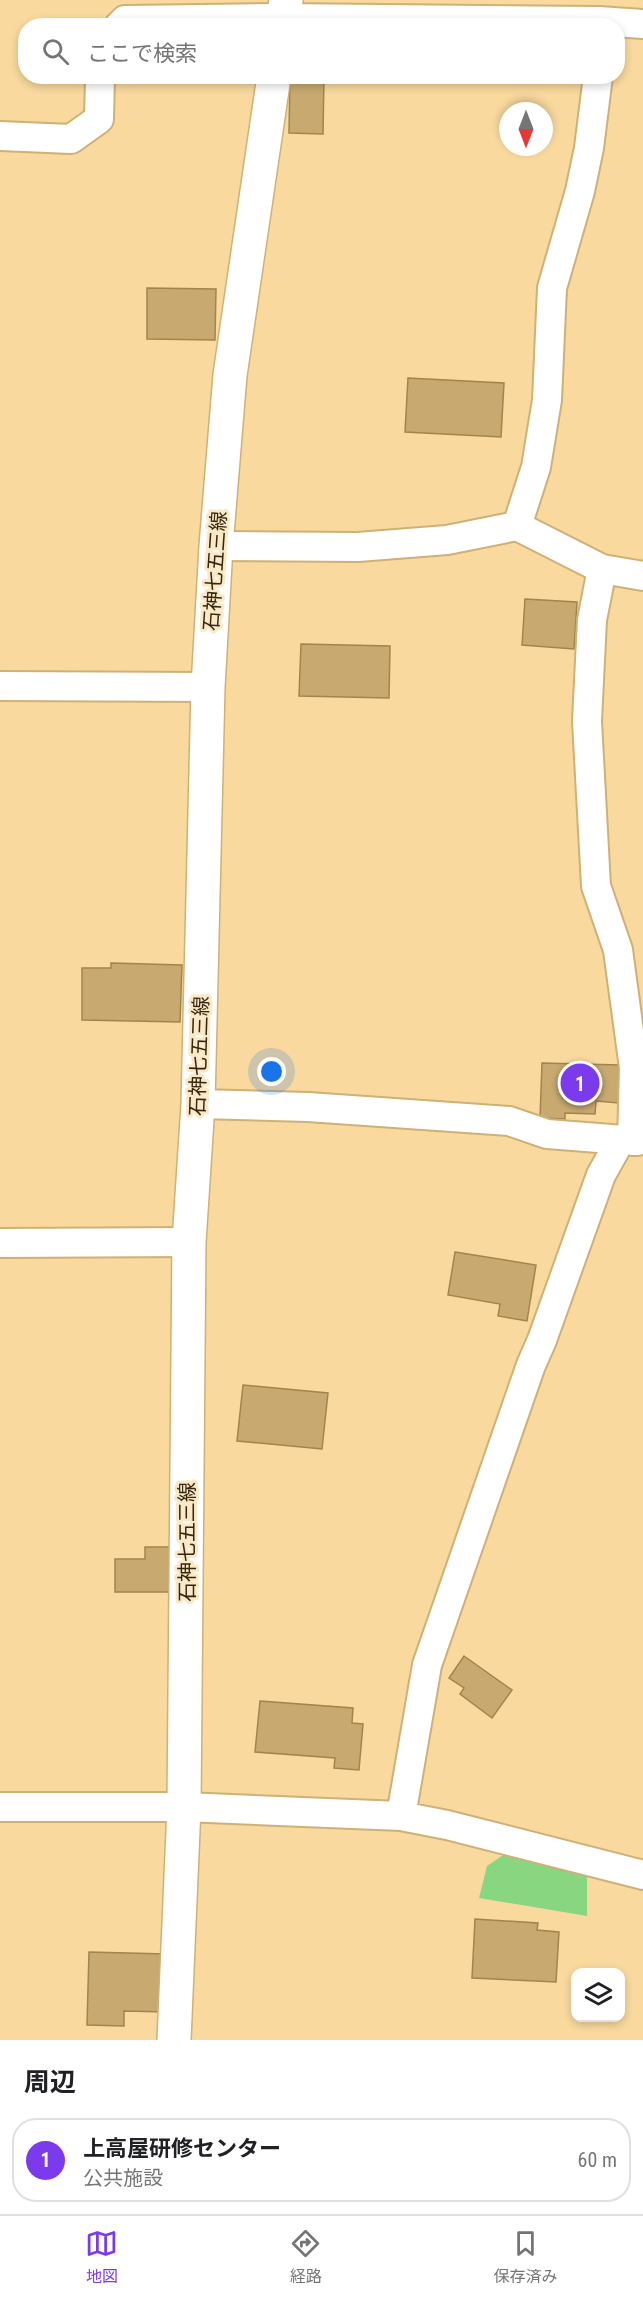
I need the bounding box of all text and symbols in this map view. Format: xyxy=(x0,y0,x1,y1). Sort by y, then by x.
search box xyxy=(18,18,625,84)
icon: search xyxy=(39,35,72,68)
text: ここで検索 xyxy=(87,41,197,66)
north arrow xyxy=(499,102,553,156)
street label: 石神七五三線 xyxy=(199,510,231,632)
street label: 石神七五三線 xyxy=(185,996,213,1116)
your location xyxy=(257,1057,286,1086)
pin: 1 xyxy=(560,1060,600,1106)
street label: 石神七五三線 xyxy=(175,1482,199,1602)
map controls xyxy=(571,1968,625,2022)
button: layers xyxy=(571,1968,625,2022)
text: 周辺 xyxy=(24,2067,76,2097)
text: 上高屋研修センター xyxy=(83,2136,281,2161)
text: 1 xyxy=(40,2148,51,2172)
text: 60 m xyxy=(578,2148,617,2172)
text: 公共施設 xyxy=(83,2166,163,2190)
tab: 地図 xyxy=(85,2227,118,2287)
tab: 経路 xyxy=(289,2227,322,2287)
tab: 保存済み xyxy=(493,2227,557,2287)

